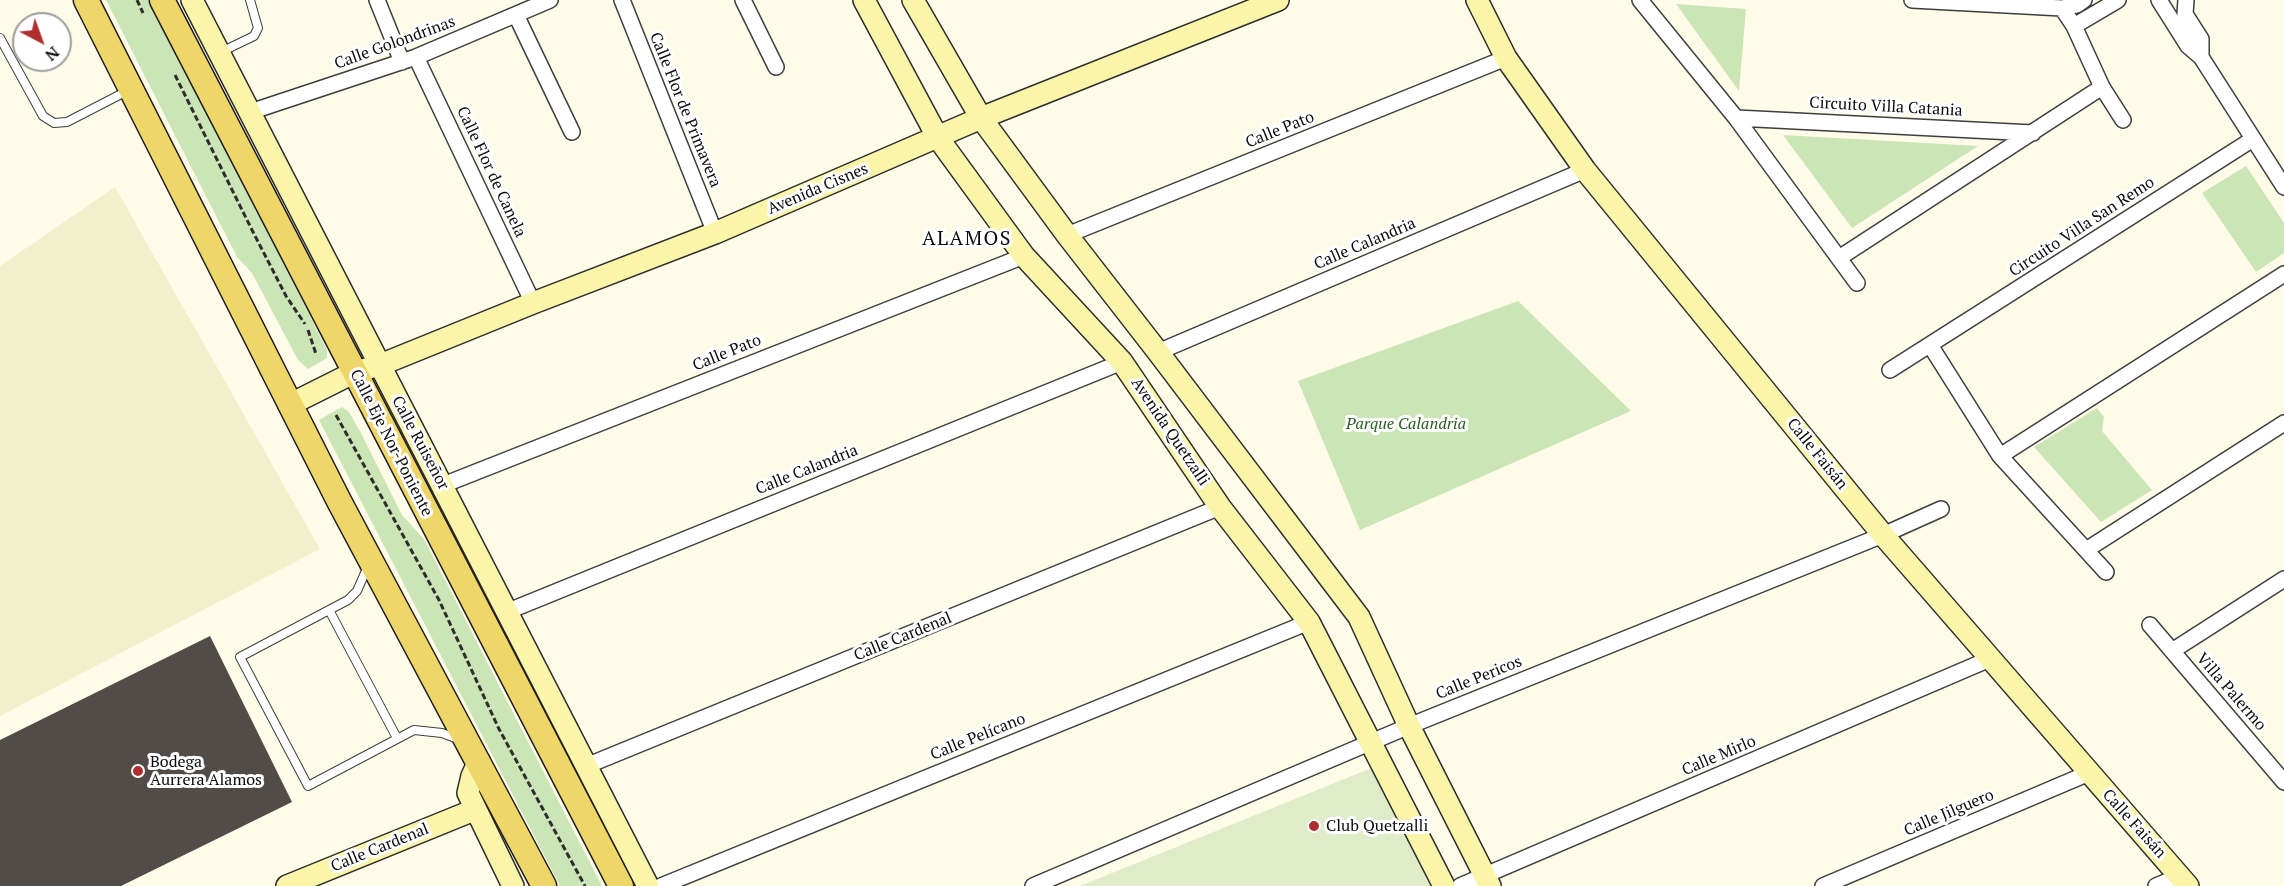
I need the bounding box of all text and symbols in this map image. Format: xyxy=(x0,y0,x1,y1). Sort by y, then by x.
north arrow xyxy=(12,12,72,72)
street label: Calle Golondrinas xyxy=(332,12,458,74)
street label: Calle Flor de Primavera xyxy=(645,30,725,190)
text: N xyxy=(41,42,64,66)
street label: Circuito Villa Catania xyxy=(1809,93,1963,121)
street label: Calle Flor de Canela xyxy=(452,104,530,240)
street label: Calle Pato xyxy=(1243,108,1317,152)
street label: Avenida Cisnes xyxy=(765,159,871,219)
street label: Circuito Villa San Remo xyxy=(2006,173,2158,281)
street label: Calle Calandria xyxy=(1311,214,1419,274)
district label: ALAMOS xyxy=(922,227,1012,251)
street label: Calle Pato xyxy=(690,331,764,375)
street label: Calle Eje Nor-Poniente xyxy=(346,366,436,520)
street label: Avenida Quetzalli xyxy=(1127,374,1213,490)
street label: Calle Ruiseñor xyxy=(387,393,453,493)
park label: Parque Calandria xyxy=(1346,414,1466,434)
street label: Calle Faisán xyxy=(1782,415,1852,493)
street label: Calle Calandria xyxy=(753,441,861,499)
street label: Calle Cardenal xyxy=(851,609,955,665)
street label: Villa Palermo xyxy=(2192,649,2270,735)
street label: Calle Pericos xyxy=(1433,652,1525,704)
street label: Calle Pelícano xyxy=(928,709,1028,765)
street label: Calle Mirlo xyxy=(1679,732,1759,780)
place label: Bodega Aurrera Alamos xyxy=(150,752,262,790)
marker: Bodega Aurrera Alamos xyxy=(131,764,145,778)
street label: Calle Jilguero xyxy=(1901,785,1997,841)
street label: Calle Faisán xyxy=(2098,786,2170,862)
place label: Club Quetzalli xyxy=(1326,816,1428,836)
marker: Club Quetzalli xyxy=(1307,819,1321,833)
street label: Calle Cardenal xyxy=(328,820,432,876)

